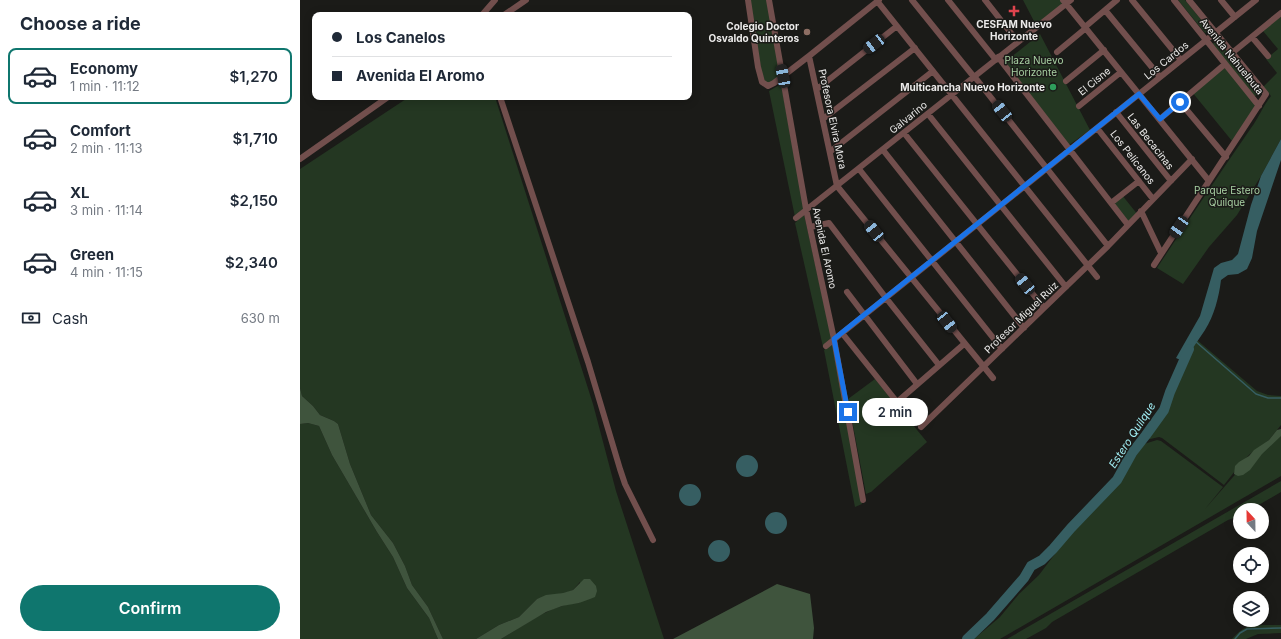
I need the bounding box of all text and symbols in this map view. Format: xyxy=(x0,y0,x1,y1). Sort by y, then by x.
marker: CESFAM Nuevo Horizonte xyxy=(1008,5,1020,17)
text: Choose a ride xyxy=(20,13,141,34)
street label: Avenida Nahuelbuta xyxy=(1198,15,1266,97)
place label: CESFAM Nuevo Horizonte xyxy=(976,18,1052,42)
place label: Colegio Doctor Osvaldo Quinteros xyxy=(708,20,799,44)
marker: Colegio Doctor Osvaldo Quinteros xyxy=(802,27,812,37)
text: Los Canelos xyxy=(356,28,445,47)
car xyxy=(861,32,887,56)
street label: Los Cardos xyxy=(1141,38,1191,82)
park label: Plaza Nuevo Horizonte xyxy=(1005,54,1063,78)
icon: car xyxy=(22,58,58,94)
text: Economy xyxy=(70,59,138,78)
car xyxy=(775,63,791,89)
street label: El Cisne xyxy=(1075,64,1113,98)
text: Avenida El Aromo xyxy=(356,66,485,85)
text: $1,270 xyxy=(229,67,278,86)
street label: Profesora Elvira Mora xyxy=(817,68,849,170)
text: 1 min · 11:12 xyxy=(70,78,140,94)
place label: Multicancha Nuevo Horizonte xyxy=(900,81,1045,93)
marker: Multicancha Nuevo Horizonte xyxy=(1048,82,1058,92)
route start xyxy=(1171,93,1189,111)
street label: Galvarino xyxy=(887,98,929,136)
car xyxy=(990,98,1014,124)
street label: Las Becacinas xyxy=(1125,110,1177,172)
icon: car xyxy=(22,120,58,156)
text: Comfort xyxy=(70,121,131,140)
street label: Los Pelícanos xyxy=(1108,128,1158,186)
text: $1,710 xyxy=(233,129,278,148)
text: 2 min · 11:13 xyxy=(70,140,143,156)
icon: car xyxy=(22,182,58,218)
text: XL xyxy=(70,183,90,202)
park label: Parque Estero Quilque xyxy=(1194,184,1260,208)
text: $2,150 xyxy=(230,191,278,210)
text: 3 min · 11:14 xyxy=(70,202,143,218)
street label: Avenida El Aromo xyxy=(811,206,839,290)
car xyxy=(1167,214,1191,240)
car xyxy=(862,218,886,244)
icon: car xyxy=(22,244,58,280)
text: Green xyxy=(70,245,114,264)
text: $2,340 xyxy=(225,253,278,272)
text: 4 min · 11:15 xyxy=(70,264,143,280)
car xyxy=(1013,271,1037,297)
street label: Profesor Miguel Ruiz xyxy=(982,279,1060,355)
icon: cash xyxy=(20,307,42,329)
text: Cash xyxy=(52,309,88,328)
car xyxy=(935,309,959,335)
text: 630 m xyxy=(241,310,280,326)
callout: 2 min xyxy=(862,398,928,426)
water label: Estero Quilque xyxy=(1106,399,1158,471)
route end xyxy=(839,403,857,421)
text: 2 min xyxy=(878,404,912,420)
north arrow xyxy=(1233,503,1269,539)
map controls xyxy=(1233,503,1269,627)
button: locate xyxy=(1233,547,1269,583)
button: Confirm xyxy=(20,585,280,631)
button: layers xyxy=(1233,591,1269,627)

